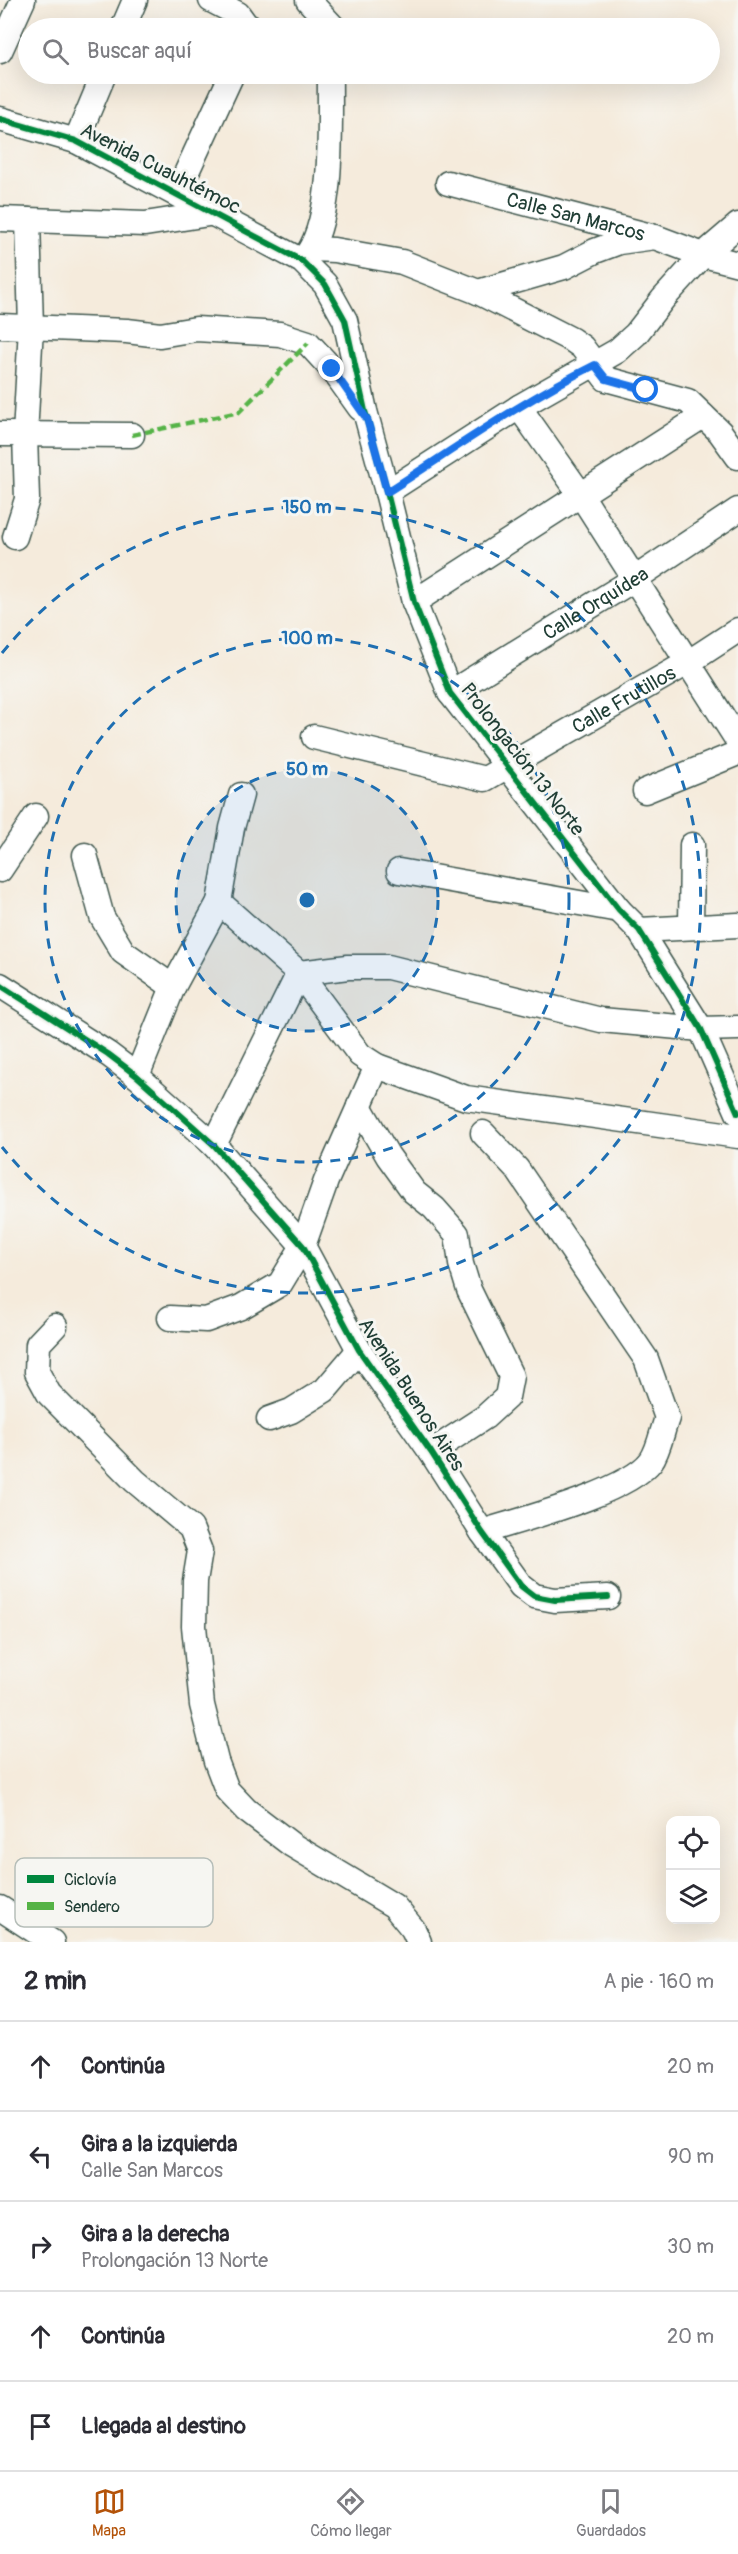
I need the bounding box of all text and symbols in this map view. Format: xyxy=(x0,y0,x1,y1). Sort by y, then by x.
search box xyxy=(18,18,720,84)
icon: search xyxy=(39,35,72,68)
text: Buscar aquí xyxy=(87,37,192,65)
street label: Avenida Cuauhtémoc xyxy=(76,117,245,220)
street label: Calle San Marcos xyxy=(504,187,648,247)
route end xyxy=(318,355,344,381)
route start xyxy=(632,376,658,402)
text: 150 m xyxy=(283,496,332,519)
street label: Calle Orquídea xyxy=(538,561,653,646)
text: 100 m xyxy=(281,627,333,650)
street label: Calle Frutillos xyxy=(568,660,680,739)
street label: Prolongación 13 Norte xyxy=(455,678,590,841)
text: 50 m xyxy=(286,758,328,781)
centre of rings xyxy=(297,890,317,910)
street label: Avenida Buenos Aires xyxy=(353,1313,470,1475)
map controls xyxy=(666,1816,720,1924)
button: locate xyxy=(666,1816,720,1870)
legend xyxy=(15,1858,213,1927)
text: Ciclovía xyxy=(64,1870,116,1890)
button: layers xyxy=(666,1870,720,1924)
text: Sendero xyxy=(64,1897,120,1917)
text: 2 min xyxy=(24,1965,86,1997)
text: A pie · 160 m xyxy=(603,1969,714,1994)
icon: ahead xyxy=(24,2050,57,2083)
text: Continúa xyxy=(81,2052,165,2080)
text: 20 m xyxy=(667,2054,714,2079)
text: Gira a la izquierda xyxy=(81,2130,238,2158)
icon: left xyxy=(24,2140,57,2173)
text: 90 m xyxy=(668,2144,714,2169)
text: Calle San Marcos xyxy=(81,2158,223,2183)
text: Gira a la derecha xyxy=(81,2220,229,2248)
icon: right xyxy=(24,2230,57,2263)
text: 30 m xyxy=(667,2234,714,2259)
text: Prolongación 13 Norte xyxy=(81,2248,268,2273)
icon: ahead xyxy=(24,2320,57,2353)
text: Continúa xyxy=(81,2322,165,2350)
text: 20 m xyxy=(667,2324,714,2349)
icon: arrive xyxy=(24,2410,57,2443)
text: Llegada al destino xyxy=(81,2412,246,2440)
tab: Mapa xyxy=(92,2485,126,2541)
tab: Cómo llegar xyxy=(310,2485,392,2541)
tab: Guardados xyxy=(576,2485,646,2541)

